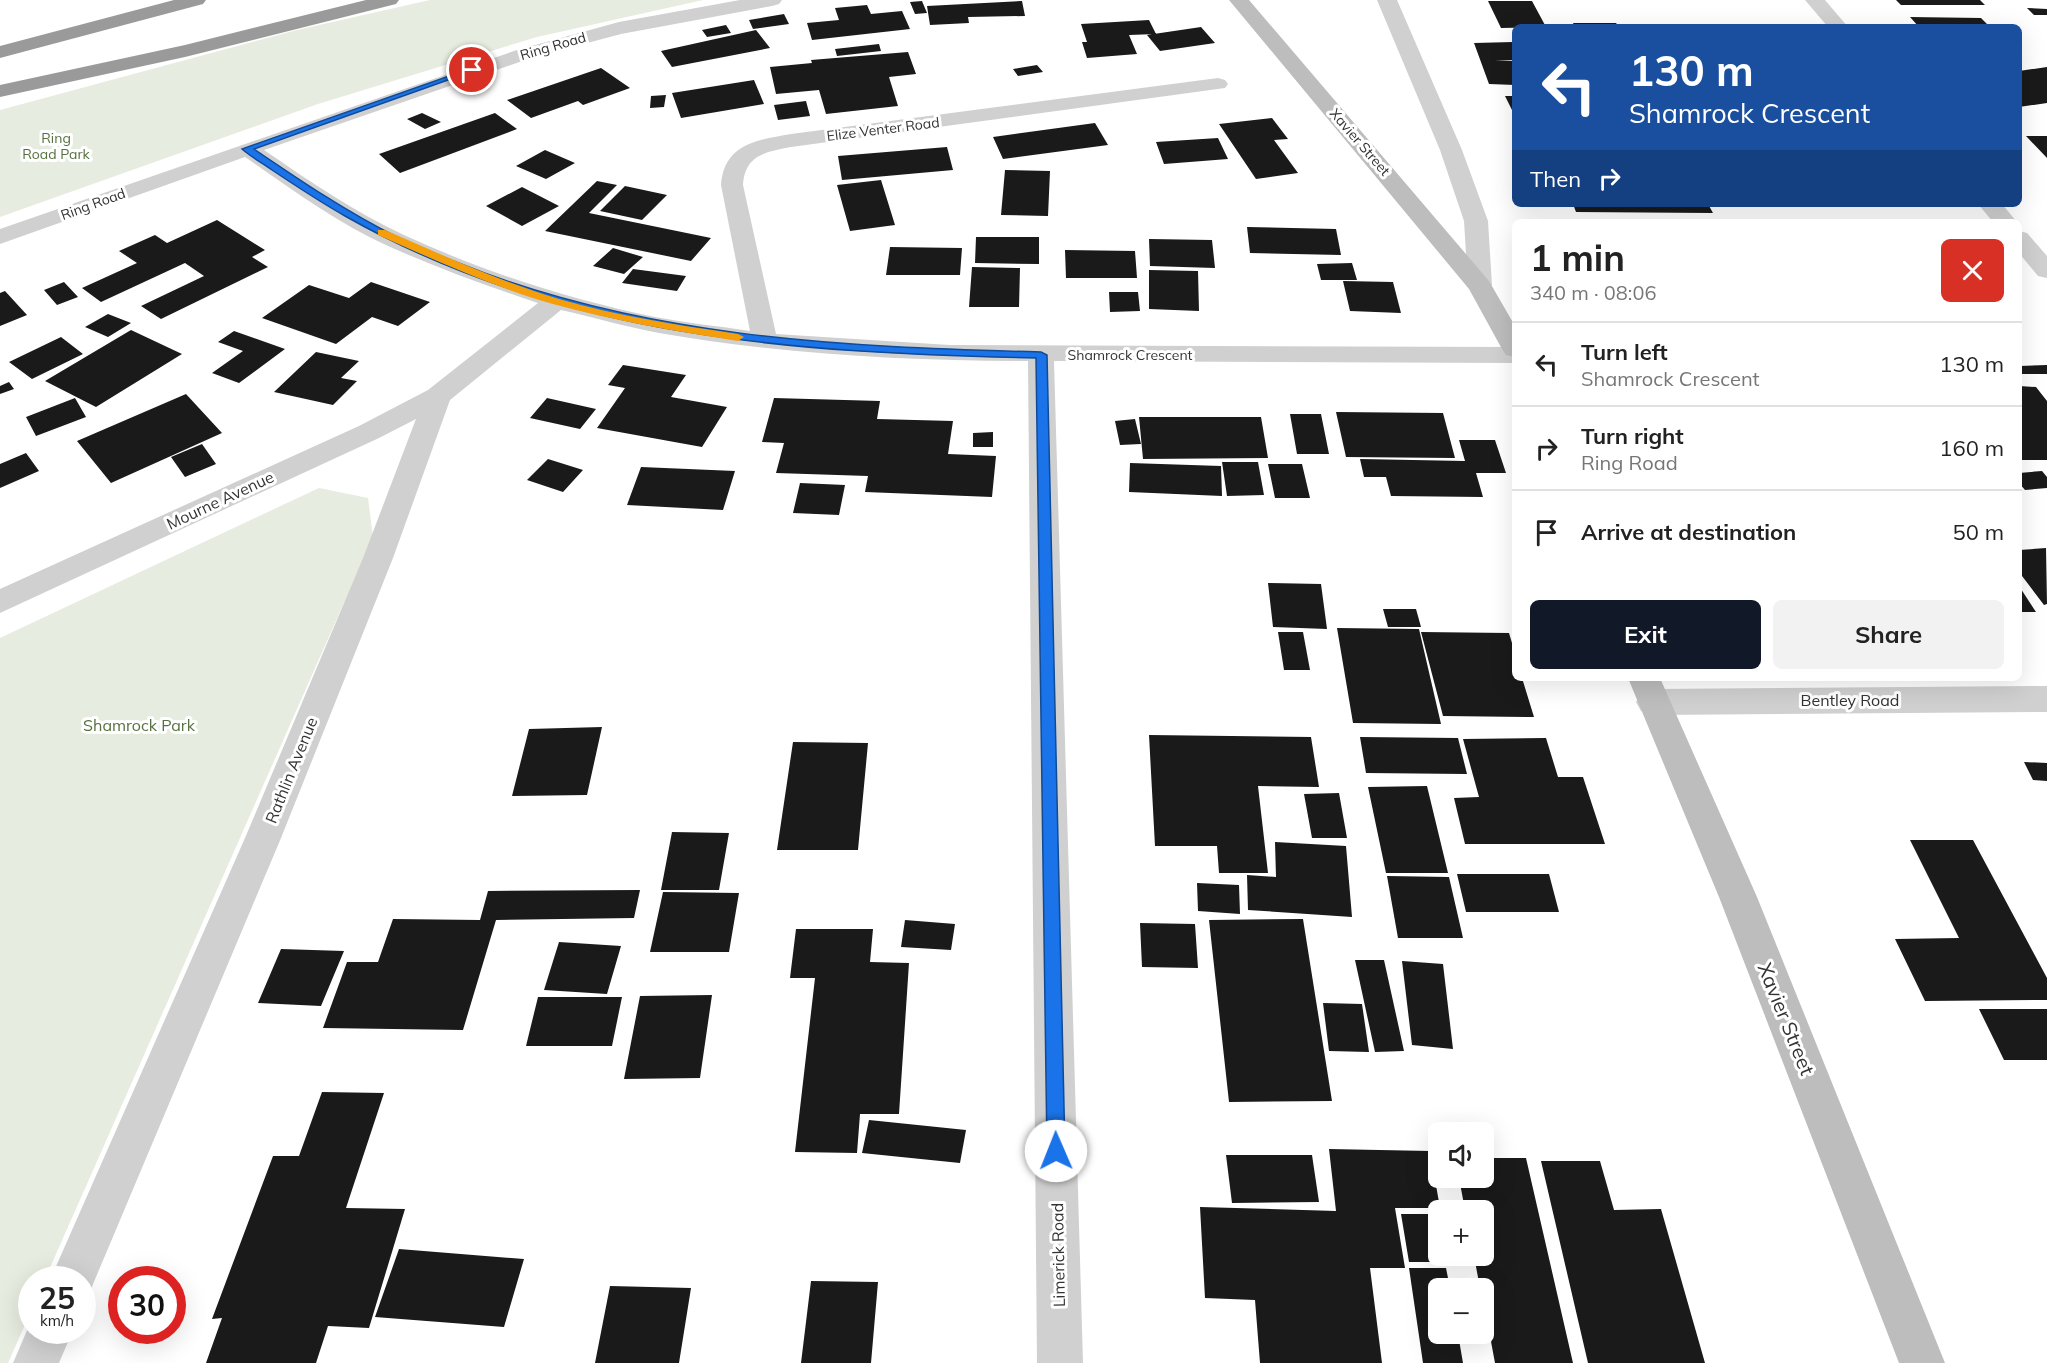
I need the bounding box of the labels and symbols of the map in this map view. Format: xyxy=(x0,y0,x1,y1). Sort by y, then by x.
street label: Ring Road xyxy=(518,28,588,64)
pin xyxy=(446,44,497,95)
street label: Xavier Street xyxy=(1326,105,1394,179)
street label: Elize Venter Road xyxy=(826,113,940,145)
park label: Ring Road Park xyxy=(22,129,91,163)
street label: Ring Road xyxy=(58,184,128,224)
street label: Shamrock Crescent xyxy=(1067,346,1193,364)
street label: Mourne Avenue xyxy=(163,466,277,534)
street label: Bentley Road xyxy=(1801,690,1899,710)
street label: Rathlin Avenue xyxy=(261,714,321,826)
park label: Shamrock Park xyxy=(83,715,196,735)
street label: Xavier Street xyxy=(1753,959,1820,1079)
position arrow xyxy=(1024,1119,1088,1183)
street label: Limerick Road xyxy=(1047,1203,1069,1307)
speed limit sign: 30 xyxy=(108,1266,186,1344)

